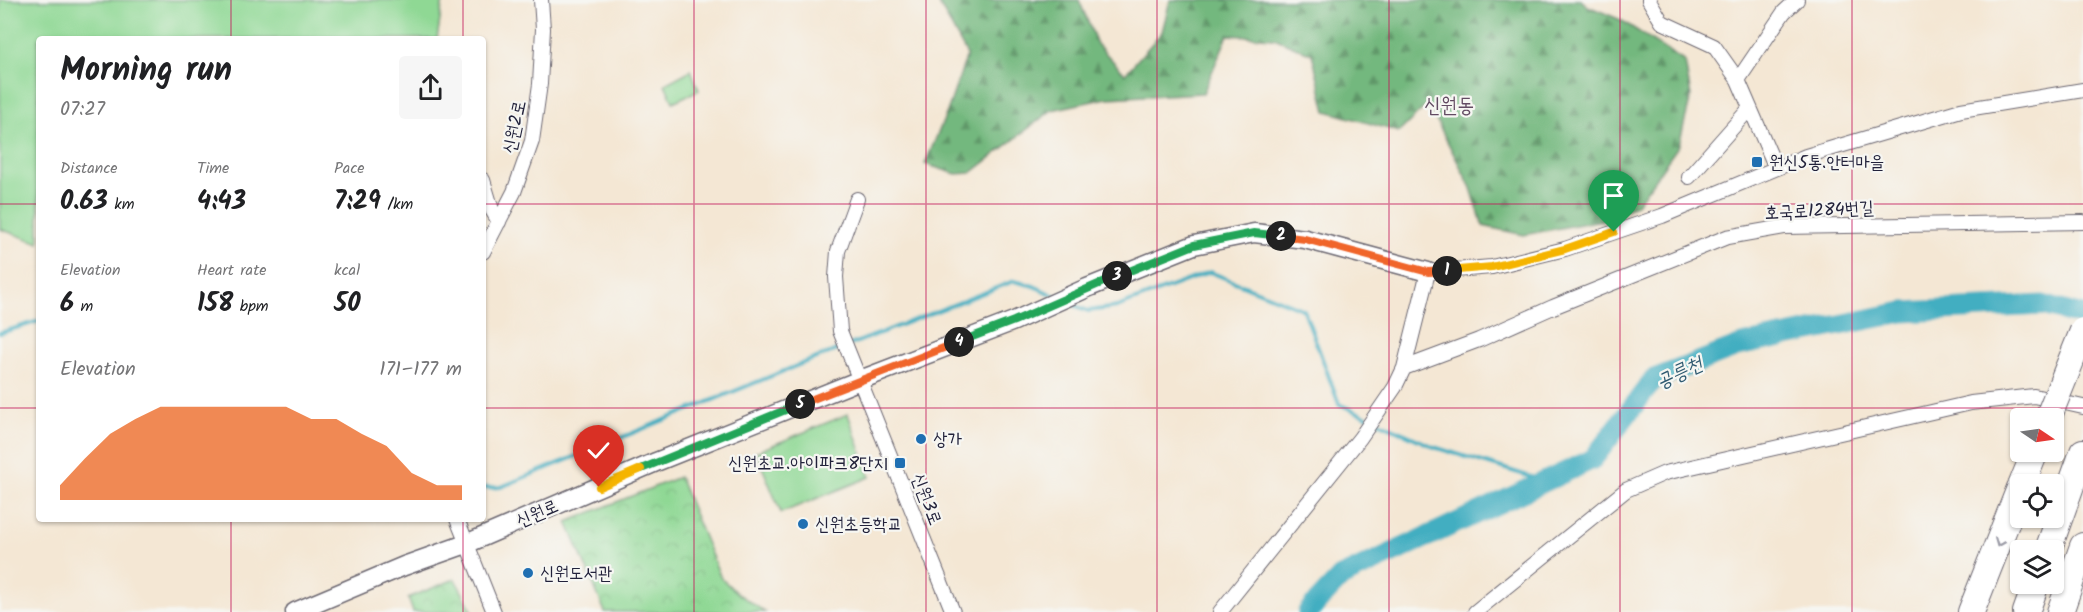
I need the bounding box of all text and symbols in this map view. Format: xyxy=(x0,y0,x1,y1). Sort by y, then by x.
text: Morning run xyxy=(60,45,232,98)
button: share xyxy=(399,56,462,119)
district label: 신원동 xyxy=(1424,90,1474,123)
text: 07:27 xyxy=(60,94,105,126)
street label: 신원2로 xyxy=(496,98,535,157)
place label: 원신5통.안터마을 xyxy=(1769,149,1884,178)
marker: 원신5통.안터마을 xyxy=(1750,155,1764,169)
text: Distance xyxy=(60,156,118,181)
text: Time xyxy=(197,156,229,181)
text: Pace xyxy=(334,156,365,181)
pin xyxy=(1588,170,1639,232)
icon: arrive xyxy=(1597,179,1630,212)
text: 0.63 xyxy=(60,181,108,223)
text: 4:43 xyxy=(197,181,246,223)
text: 7:29 xyxy=(334,181,381,223)
text: km xyxy=(108,192,134,217)
text: /km xyxy=(381,192,413,217)
street label: 호국로1284번길 xyxy=(1764,194,1875,229)
pin: 2 xyxy=(1266,221,1296,251)
text: 2 xyxy=(1276,223,1286,248)
pin: 1 xyxy=(1432,256,1462,286)
text: Elevation xyxy=(60,258,121,283)
text: Heart rate xyxy=(197,258,267,283)
text: kcal xyxy=(334,258,360,283)
text: 1 xyxy=(1445,258,1449,283)
pin: 3 xyxy=(1102,261,1132,291)
text: 3 xyxy=(1113,263,1121,288)
text: 6 xyxy=(60,283,74,325)
text: 158 xyxy=(197,283,233,325)
text: 50 xyxy=(334,283,361,325)
text: m xyxy=(74,294,93,319)
text: bpm xyxy=(233,294,269,319)
pin: 4 xyxy=(944,327,974,357)
text: 4 xyxy=(955,329,963,354)
water label: 공릉천 xyxy=(1651,348,1710,399)
text: Elevation xyxy=(60,354,136,386)
text: 171–177 m xyxy=(379,354,462,386)
pin: 5 xyxy=(785,389,815,419)
text: 5 xyxy=(796,391,804,416)
north arrow xyxy=(2010,408,2064,462)
map controls xyxy=(2010,408,2064,594)
pin xyxy=(573,425,624,487)
place label: 상가 xyxy=(933,426,962,455)
marker: 상가 xyxy=(914,432,928,446)
icon: check xyxy=(582,434,615,467)
place label: 신원초교.아이파크8단지 xyxy=(728,450,888,479)
marker: 신원초교.아이파크8단지 xyxy=(893,456,907,470)
street label: 신원3로 xyxy=(902,469,949,530)
button: locate xyxy=(2010,474,2064,528)
street label: 신원로 xyxy=(512,493,563,536)
place label: 신원초등학교 xyxy=(815,511,902,540)
marker: 신원초등학교 xyxy=(796,517,810,531)
one-way arrow xyxy=(1994,536,2006,547)
button: layers xyxy=(2010,540,2064,594)
place label: 신원도서관 xyxy=(540,560,612,589)
marker: 신원도서관 xyxy=(521,566,535,580)

